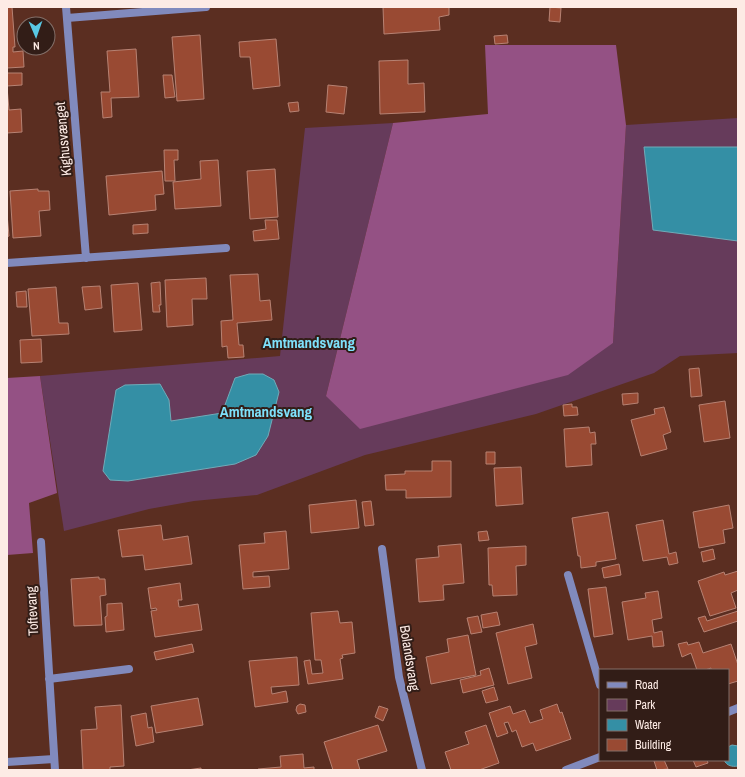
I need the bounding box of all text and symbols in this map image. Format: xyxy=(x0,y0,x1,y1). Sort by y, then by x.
north arrow xyxy=(16,16,56,56)
text: N xyxy=(33,39,40,53)
street label: Kighusvænget xyxy=(51,101,75,177)
district label: Amtmandsvang xyxy=(263,332,356,353)
district label: Amtmandsvang xyxy=(220,401,313,422)
street label: Toftevang xyxy=(22,585,42,636)
street label: Bolandsvang xyxy=(396,624,424,693)
legend xyxy=(599,669,729,761)
text: Road xyxy=(635,677,659,693)
text: Park xyxy=(635,697,655,713)
text: Water xyxy=(635,717,662,733)
text: Building xyxy=(635,737,672,753)

